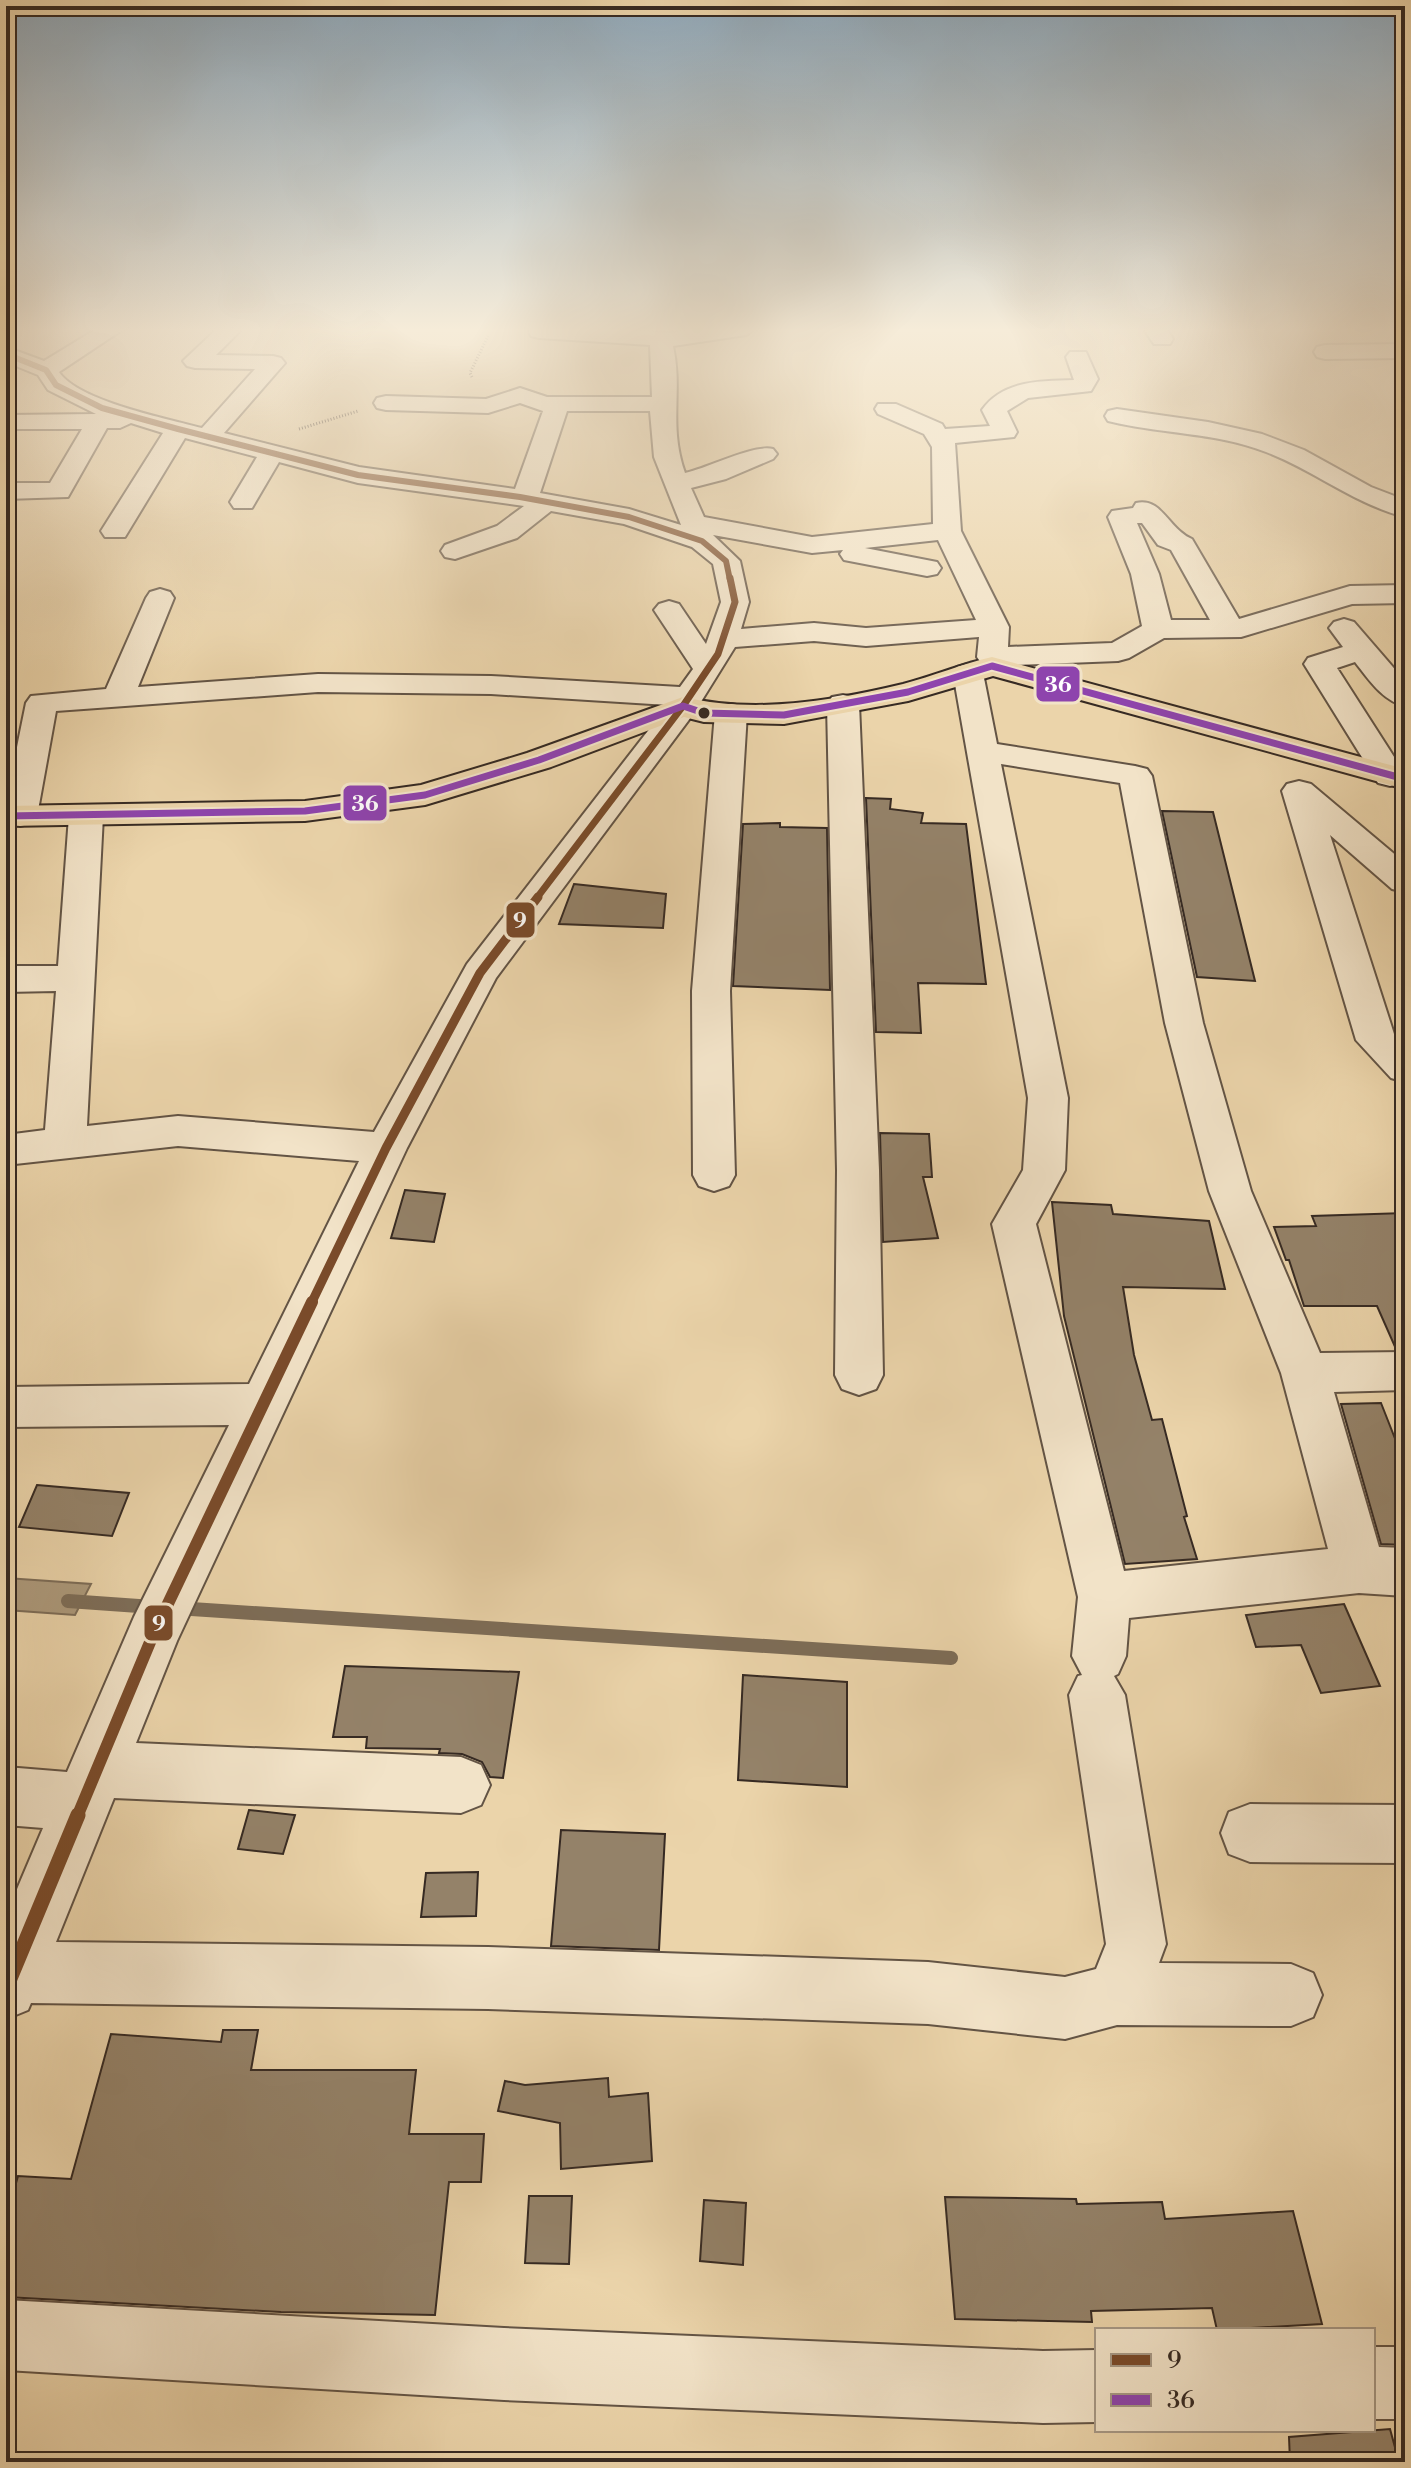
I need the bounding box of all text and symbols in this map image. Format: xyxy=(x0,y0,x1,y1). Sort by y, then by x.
line badge: 36 xyxy=(1035,665,1081,703)
text: 36 xyxy=(1044,672,1072,699)
unlabelled marker xyxy=(696,705,712,721)
line badge: 36 xyxy=(342,784,388,822)
text: 36 xyxy=(351,791,379,818)
line badge: 9 xyxy=(505,901,536,939)
text: 9 xyxy=(513,908,527,935)
line badge: 9 xyxy=(143,1604,174,1642)
text: 9 xyxy=(152,1611,166,1638)
legend xyxy=(1095,2328,1375,2432)
text: 9 xyxy=(1167,2346,1182,2376)
text: 36 xyxy=(1167,2386,1195,2416)

